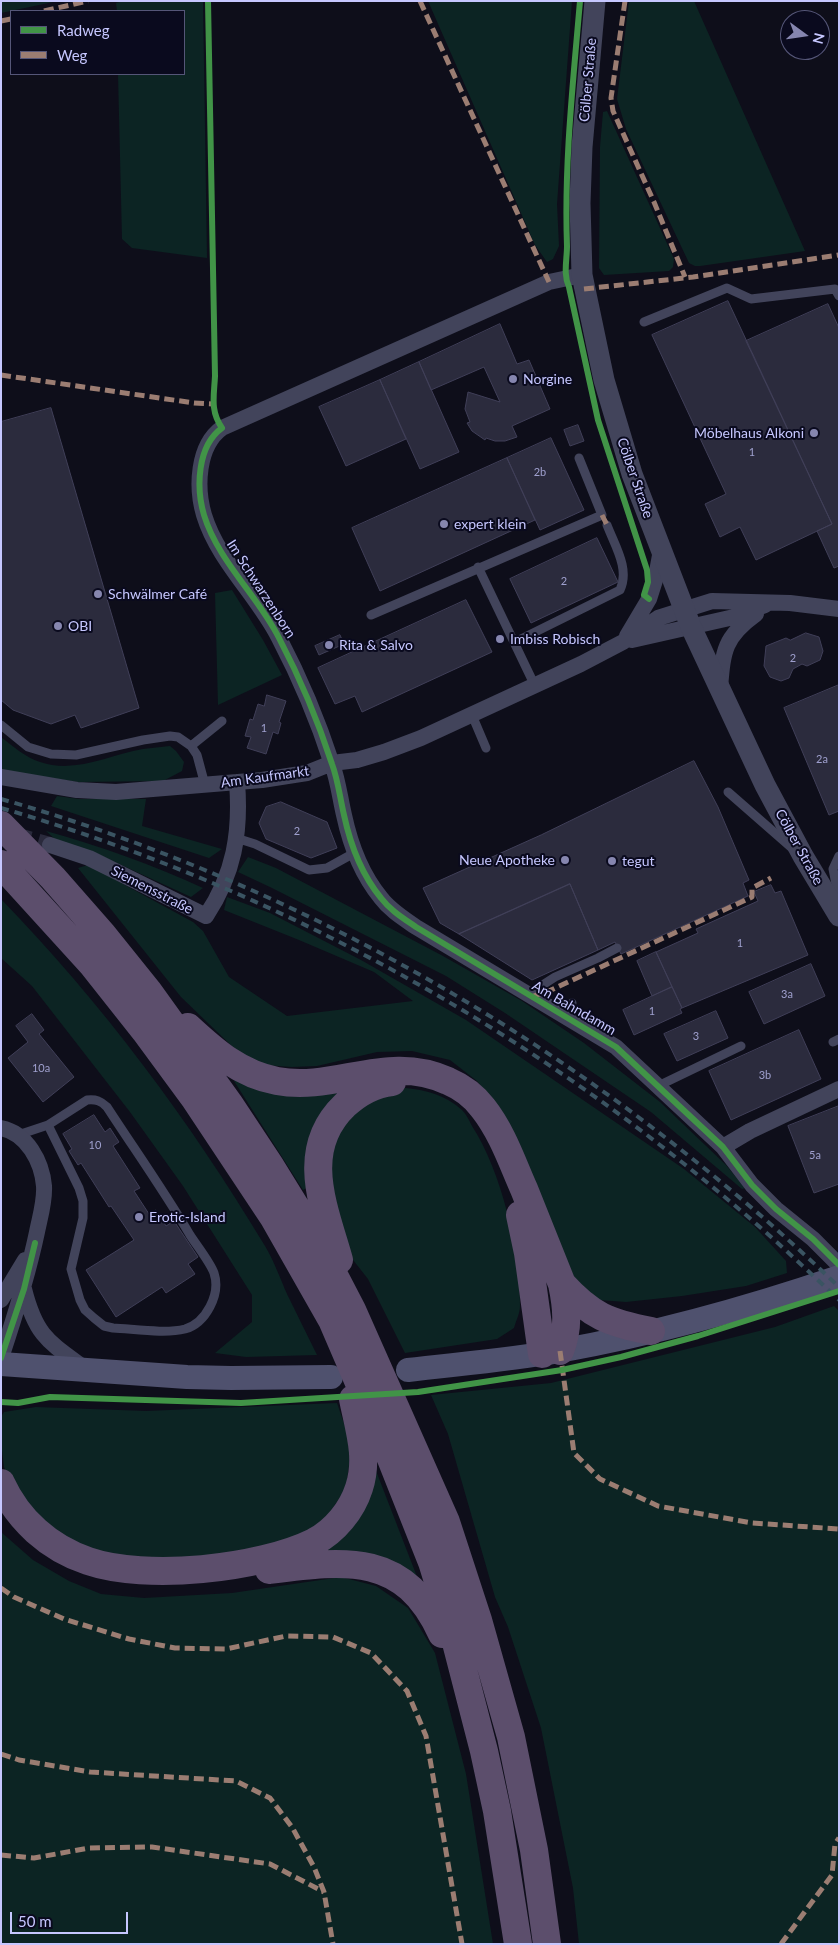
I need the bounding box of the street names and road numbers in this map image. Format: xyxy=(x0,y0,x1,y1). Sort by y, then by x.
street label: Cölber Straße xyxy=(576,37,600,123)
street label: Cölber Straße xyxy=(613,435,657,521)
street label: Im Schwarzenborn xyxy=(223,537,299,641)
street label: Am Kaufmarkt xyxy=(220,762,310,792)
street label: Cölber Straße xyxy=(771,806,827,888)
street label: Siemensstraße xyxy=(108,862,196,918)
street label: Am Bahndamm xyxy=(529,977,619,1039)

